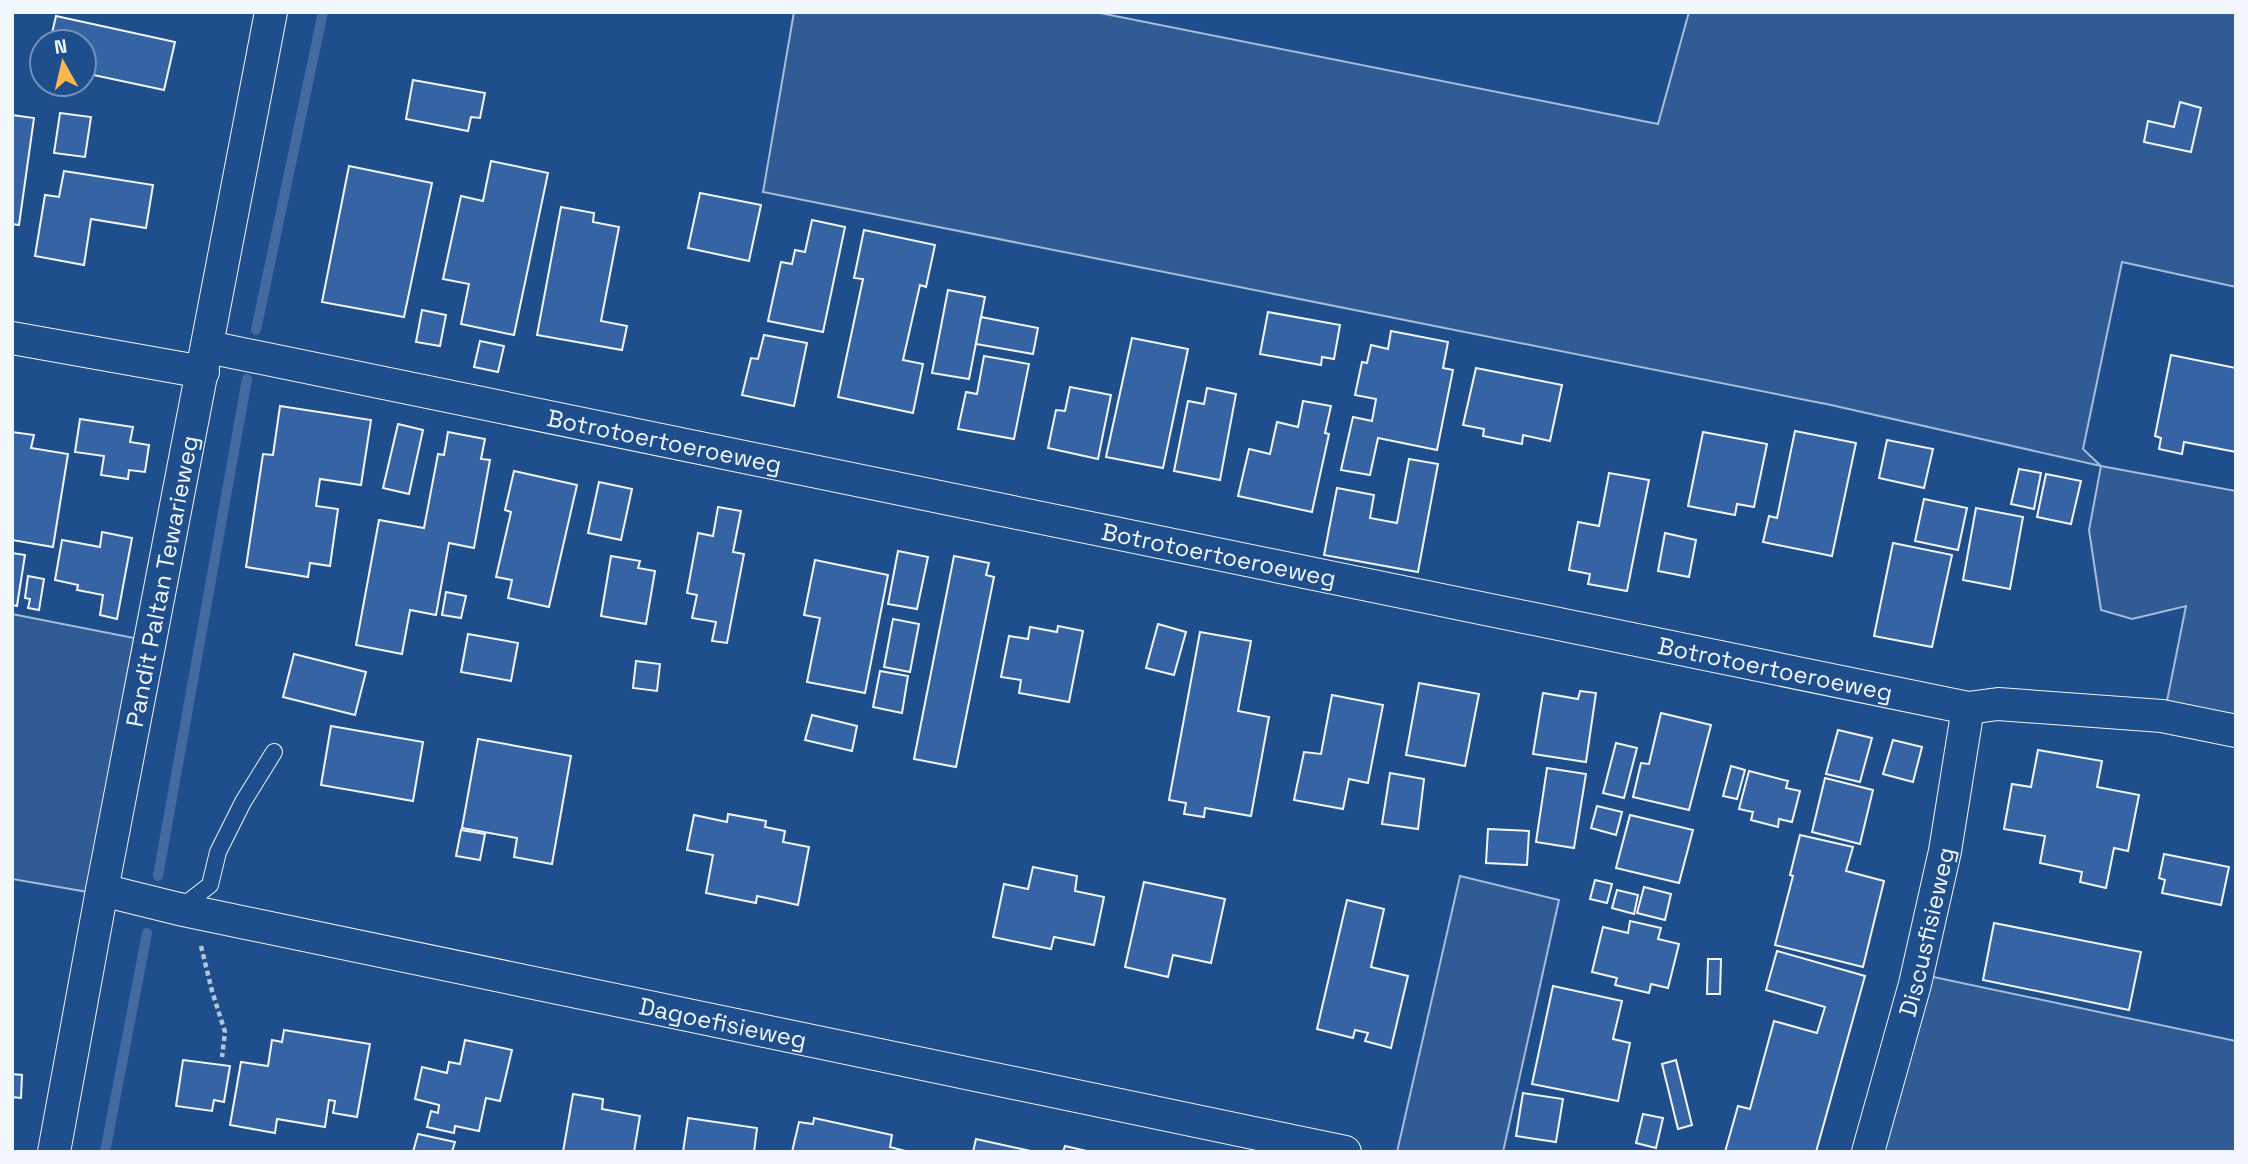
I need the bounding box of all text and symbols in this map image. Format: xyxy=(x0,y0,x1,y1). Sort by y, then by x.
north arrow xyxy=(28,28,98,98)
text: N xyxy=(53,33,69,60)
street label: Botrotoertoeroeweg xyxy=(544,401,785,480)
street label: Pandit Paltan Tewarieweg xyxy=(118,433,205,729)
street label: Botrotoertoeroeweg xyxy=(1099,515,1339,594)
street label: Botrotoertoeroeweg xyxy=(1655,629,1895,708)
street label: Discusfisieweg xyxy=(1891,844,1961,1020)
street label: Dagoefisieweg xyxy=(636,990,810,1055)

